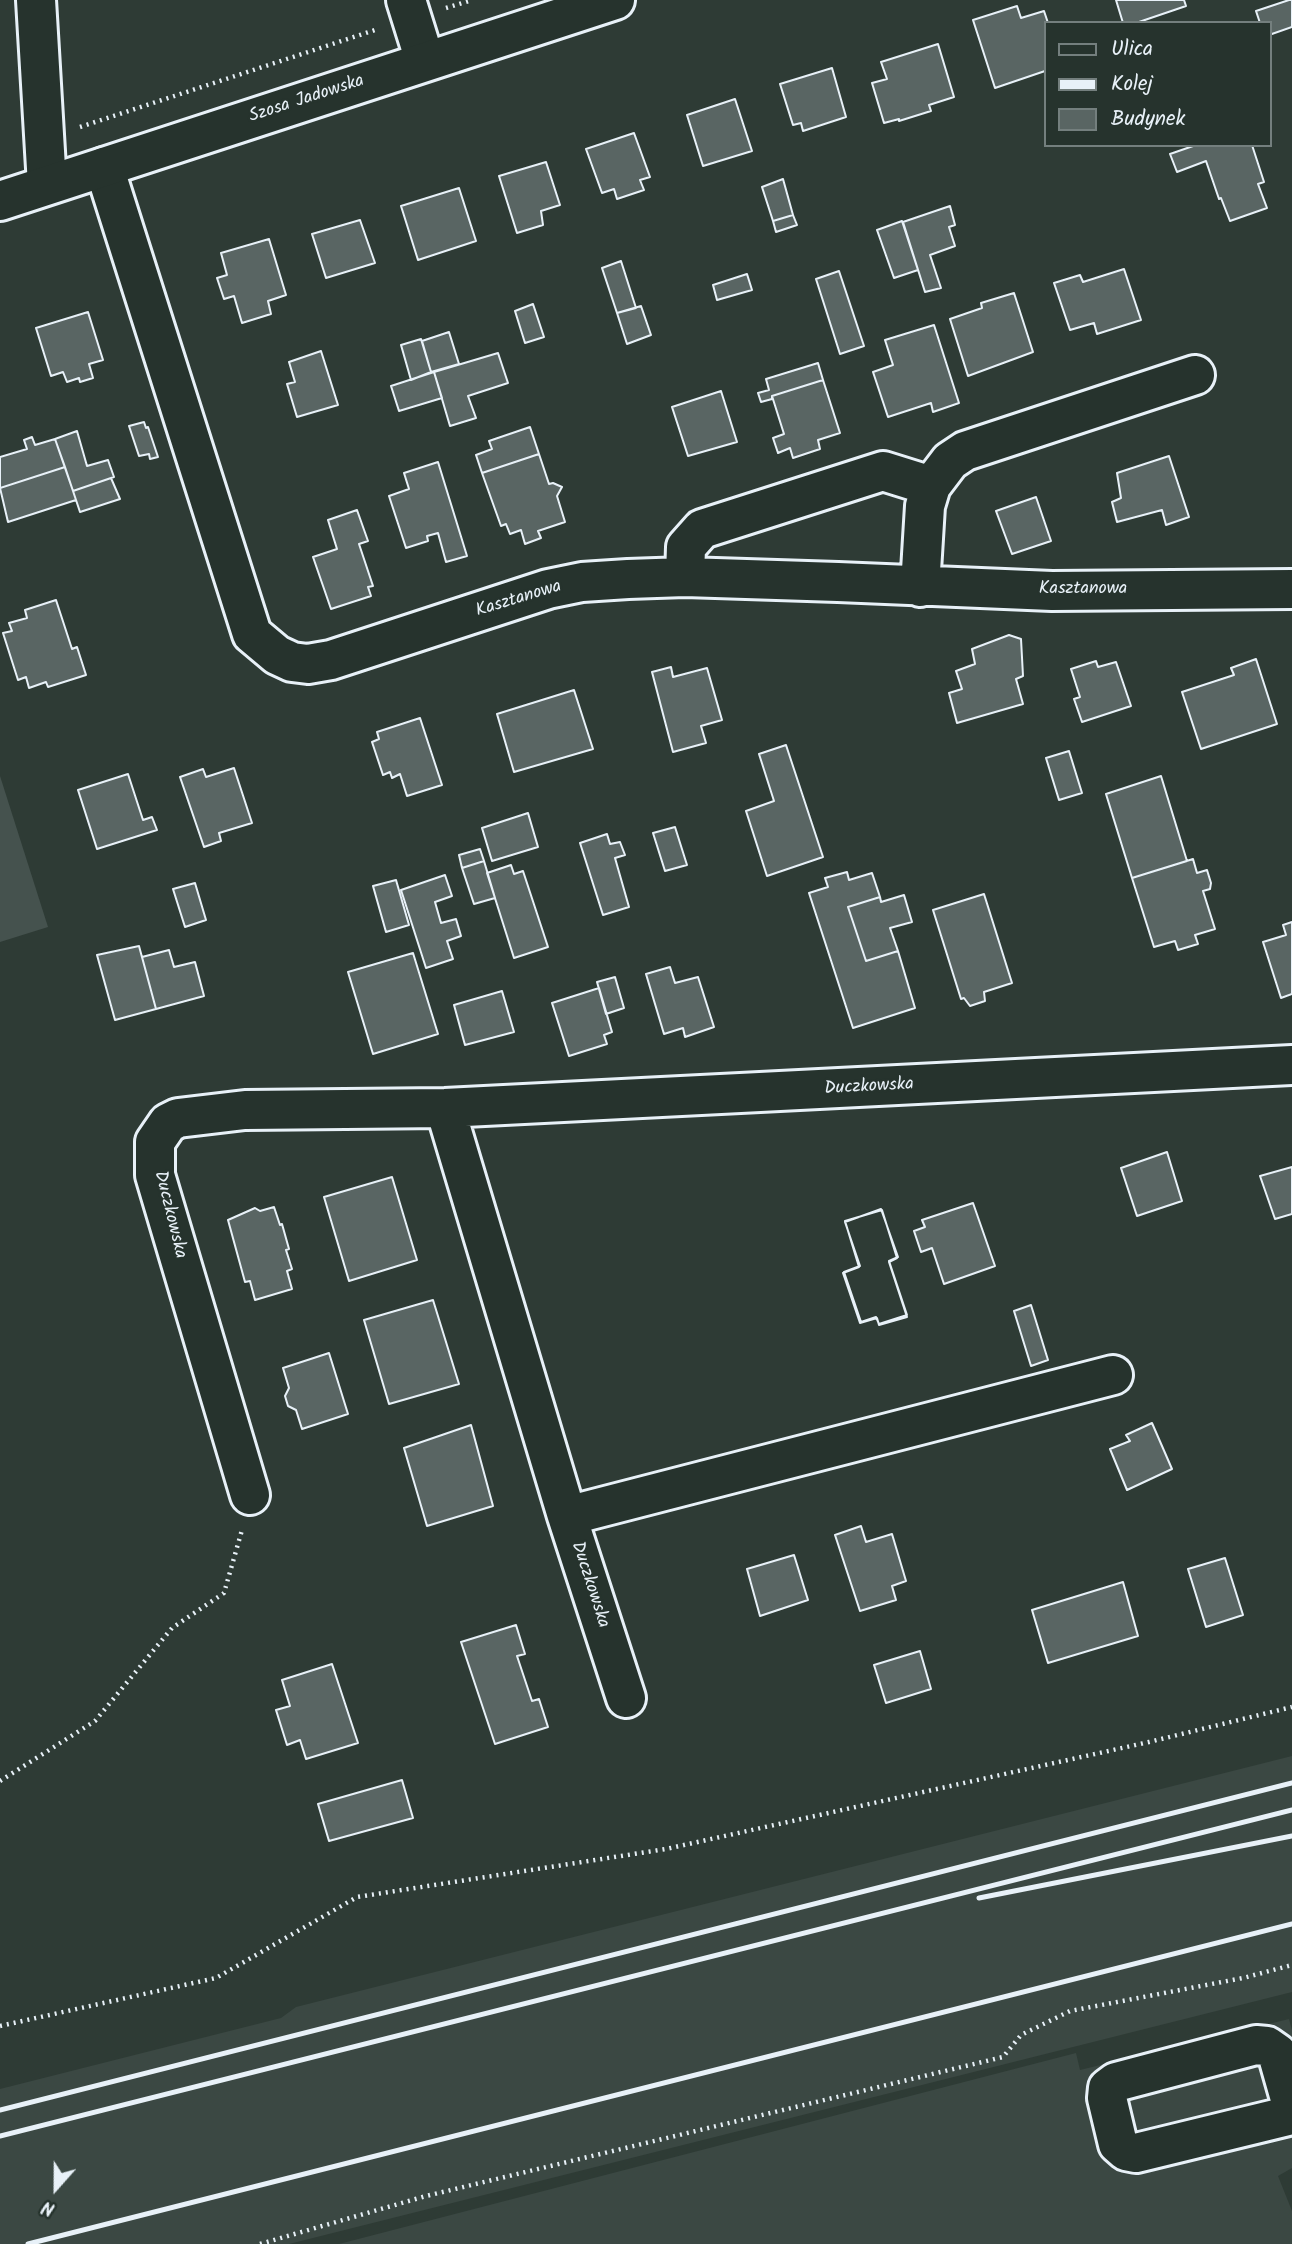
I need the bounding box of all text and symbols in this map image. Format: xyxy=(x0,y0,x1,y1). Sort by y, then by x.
legend xyxy=(1044,21,1271,147)
text: Ulica xyxy=(1111,33,1153,66)
text: Kolej xyxy=(1111,68,1153,101)
street label: Szosa Jadowska xyxy=(247,71,367,129)
text: Budynek xyxy=(1111,103,1185,136)
street label: Kasztanowa xyxy=(474,577,564,623)
street label: Kasztanowa xyxy=(1039,579,1127,601)
street label: Duczkowska xyxy=(824,1075,914,1101)
street label: Duczkowska xyxy=(148,1169,190,1261)
street label: Duczkowska xyxy=(565,1539,613,1631)
north arrow xyxy=(21,2153,91,2223)
text: N xyxy=(37,2191,59,2224)

